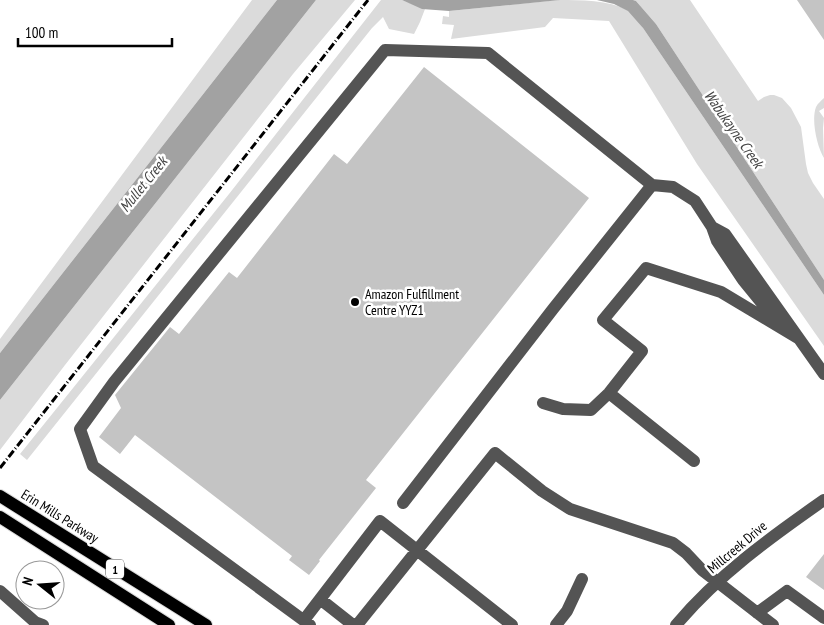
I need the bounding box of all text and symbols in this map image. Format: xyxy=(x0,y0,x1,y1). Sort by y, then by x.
scale bar xyxy=(18,15,171,47)
text: 100 m xyxy=(25,23,58,42)
water label: Wabukayne Creek xyxy=(700,86,769,173)
water label: Mullet Creek xyxy=(115,151,172,215)
place label: Amazon Fulfillment Centre YYZ1 xyxy=(365,285,459,319)
marker: Amazon Fulfillment Centre YYZ1 xyxy=(349,296,361,308)
street label: Erin Mills Parkway xyxy=(18,485,103,547)
street label: Millcreek Drive xyxy=(704,517,771,577)
north arrow xyxy=(15,560,65,610)
road number: 1 xyxy=(106,560,124,578)
text: N xyxy=(18,575,37,587)

